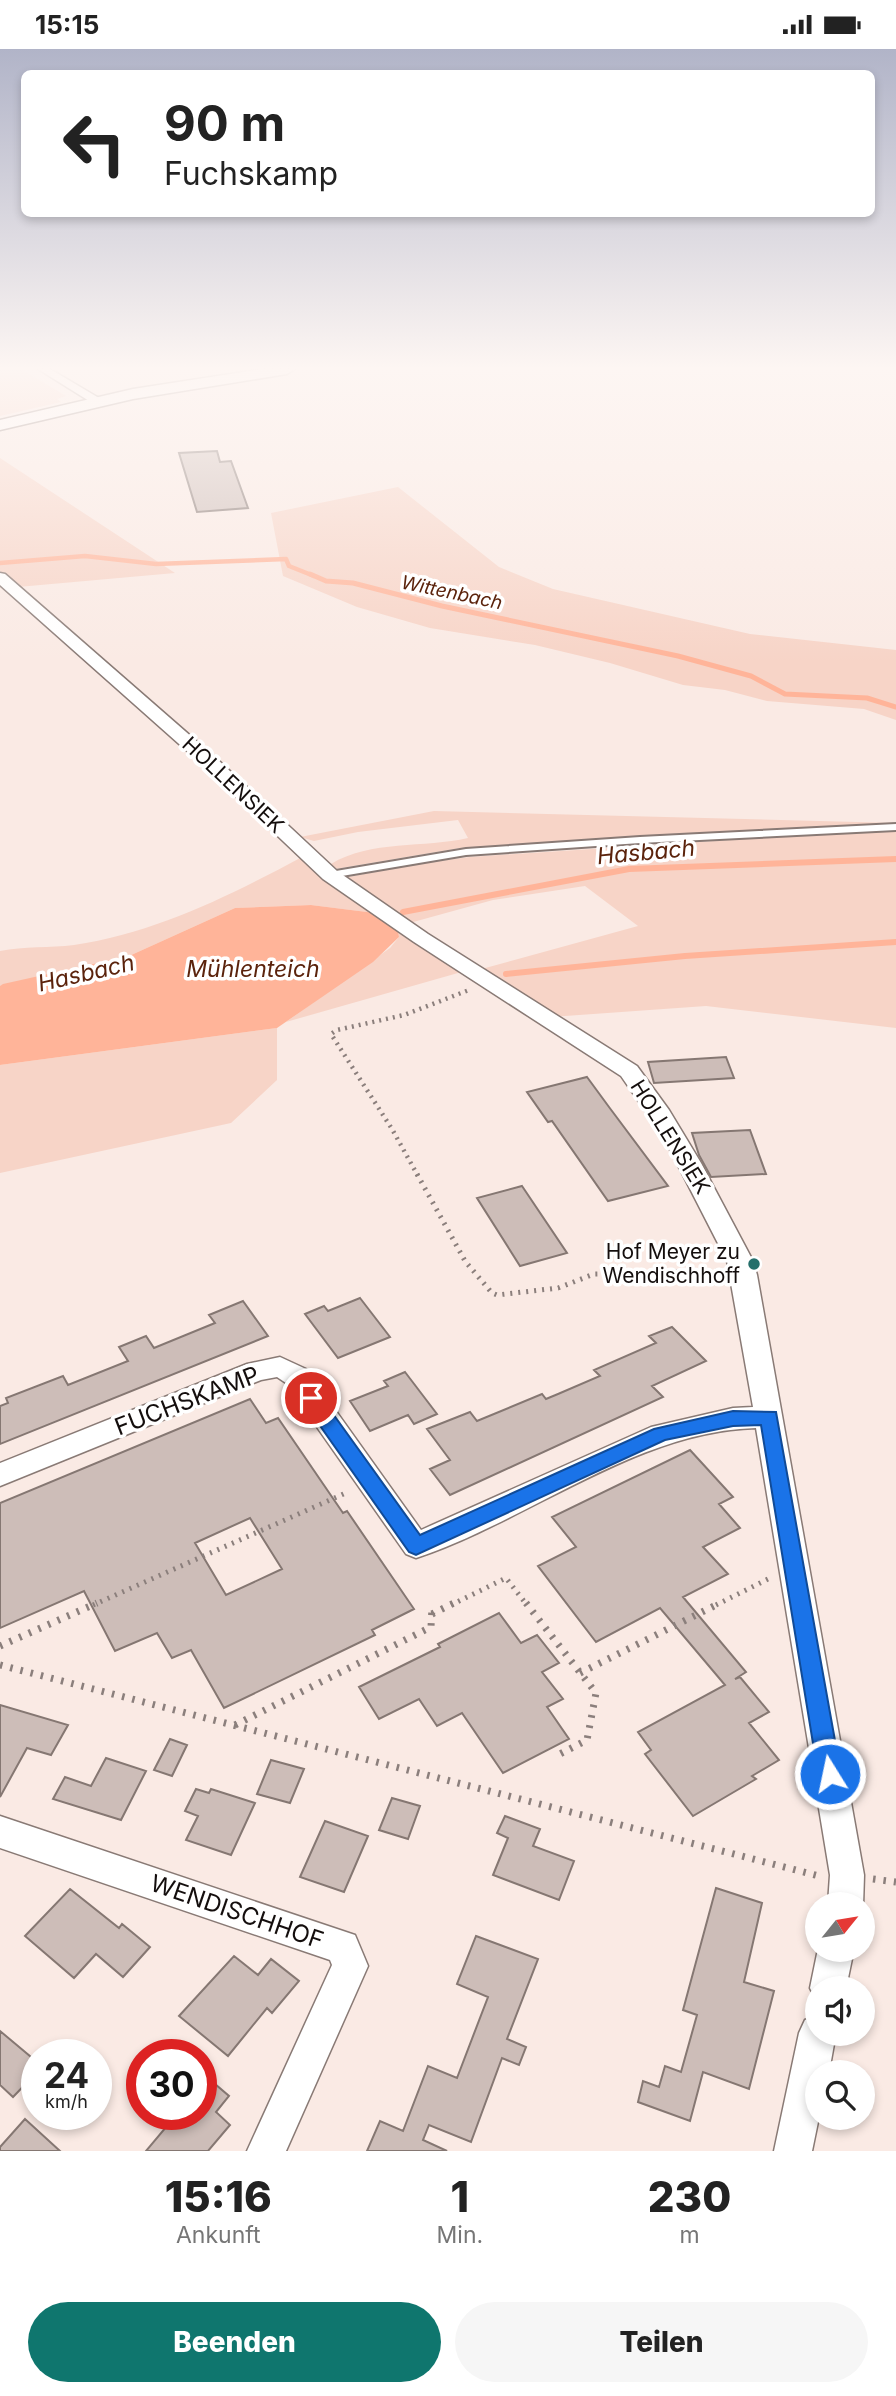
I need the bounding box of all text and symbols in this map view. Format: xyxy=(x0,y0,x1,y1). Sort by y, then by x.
text: 15:15 xyxy=(35,9,99,40)
text: 90 m xyxy=(164,94,285,153)
icon: left xyxy=(49,98,140,189)
text: Fuchskamp xyxy=(164,154,338,193)
water label: Wittenbach xyxy=(399,571,505,614)
street label: HOLLENSIEK xyxy=(177,731,289,838)
water label: Hasbach xyxy=(596,834,696,870)
water label: Hasbach xyxy=(35,948,137,998)
water label: Mühlenteich xyxy=(186,955,320,983)
street label: HOLLENSIEK xyxy=(625,1075,715,1198)
place label: Hof Meyer zu Wendischhoff xyxy=(603,1239,740,1288)
marker: Hof Meyer zu Wendischhoff xyxy=(746,1256,762,1272)
street label: FUCHSKAMP xyxy=(110,1360,263,1441)
pin xyxy=(281,1368,341,1428)
icon: arrive xyxy=(292,1379,330,1417)
position arrow xyxy=(793,1737,867,1811)
street label: WENDISCHHOF xyxy=(147,1868,327,1955)
north arrow xyxy=(805,1892,875,1962)
map controls xyxy=(805,1892,875,2130)
button: sound xyxy=(805,1976,875,2046)
speed limit sign: 30 xyxy=(126,2039,217,2130)
text: 24 xyxy=(44,2054,89,2096)
button: search xyxy=(805,2060,875,2130)
text: km/h xyxy=(45,2091,88,2112)
text: 15:16 xyxy=(165,2171,272,2222)
text: 1 xyxy=(451,2171,469,2222)
text: 230 xyxy=(648,2171,731,2222)
text: Ankunft xyxy=(176,2221,261,2249)
text: Min. xyxy=(437,2221,483,2249)
text: m xyxy=(679,2221,700,2249)
button: Beenden xyxy=(28,2302,441,2382)
button: Teilen xyxy=(455,2302,868,2382)

